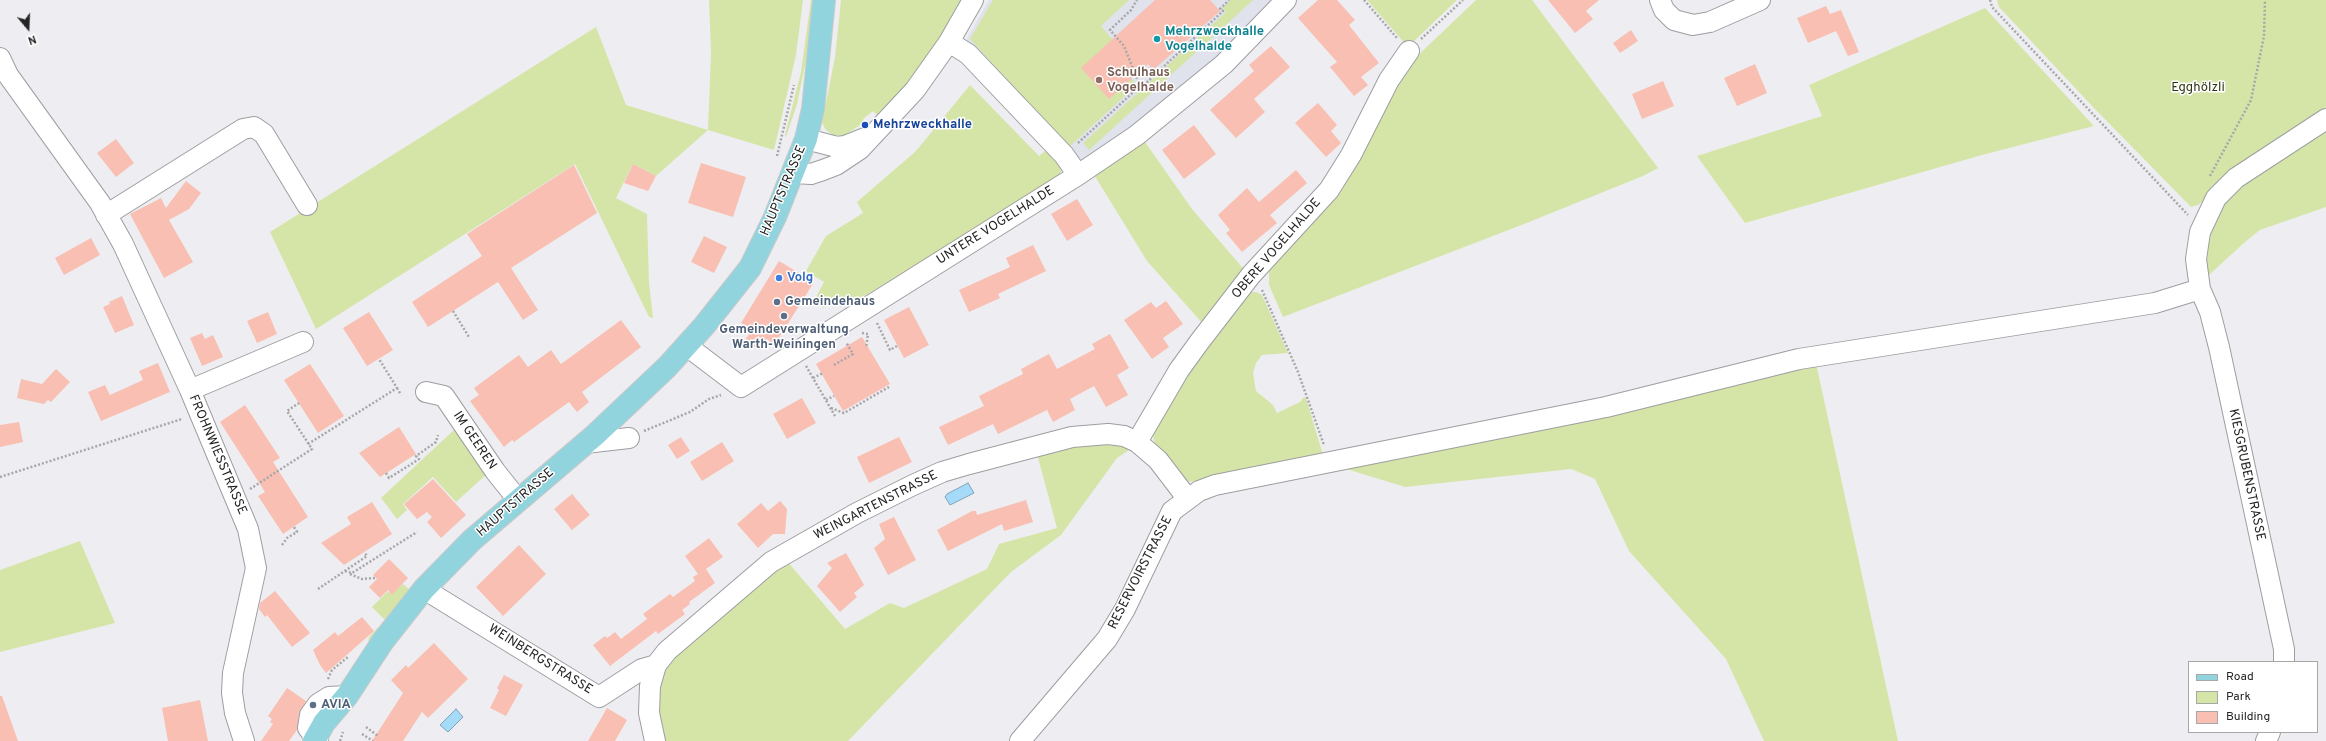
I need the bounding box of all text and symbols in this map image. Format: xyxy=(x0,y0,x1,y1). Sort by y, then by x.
north arrow xyxy=(8,8,48,48)
place label: Mehrzweckhalle Vogelhalde xyxy=(1165,24,1264,55)
text: N xyxy=(26,31,38,47)
marker: Mehrzweckhalle Vogelhalde xyxy=(1152,34,1162,44)
place label: Schulhaus Vogelhalde xyxy=(1107,65,1174,96)
marker: Schulhaus Vogelhalde xyxy=(1094,75,1104,85)
park label: Egghölzli xyxy=(2171,80,2225,96)
place label: Mehrzweckhalle xyxy=(873,117,972,133)
marker: Mehrzweckhalle xyxy=(860,120,870,130)
street label: HAUPTSTRASSE xyxy=(758,143,810,239)
street label: UNTERE VOGELHALDE xyxy=(934,183,1058,269)
street label: OBERE VOGELHALDE xyxy=(1229,196,1325,302)
place label: Volg xyxy=(787,270,813,286)
marker: Volg xyxy=(774,273,784,283)
place label: Gemeindehaus xyxy=(785,294,875,310)
marker: Gemeindehaus xyxy=(772,297,782,307)
marker: Gemeindeverwaltung Warth-Weiningen xyxy=(779,311,789,321)
place label: Gemeindeverwaltung Warth-Weiningen xyxy=(719,322,849,353)
street label: FROHNWIESSTRASSE xyxy=(185,393,249,517)
street label: KIESGRUBENSTRASSE xyxy=(2224,407,2268,543)
street label: IM GEEREN xyxy=(449,409,499,473)
street label: HAUPTSTRASSE xyxy=(474,465,558,541)
street label: WEINGARTENSTRASSE xyxy=(812,468,940,544)
street label: RESERVOIRSTRASSE xyxy=(1106,514,1176,632)
street label: WEINBERGSTRASSE xyxy=(485,622,595,698)
legend xyxy=(2188,661,2318,733)
text: Road xyxy=(2226,669,2254,685)
text: Park xyxy=(2226,689,2251,705)
place label: AVIA xyxy=(321,697,351,713)
marker: AVIA xyxy=(308,700,318,710)
text: Building xyxy=(2226,709,2270,725)

